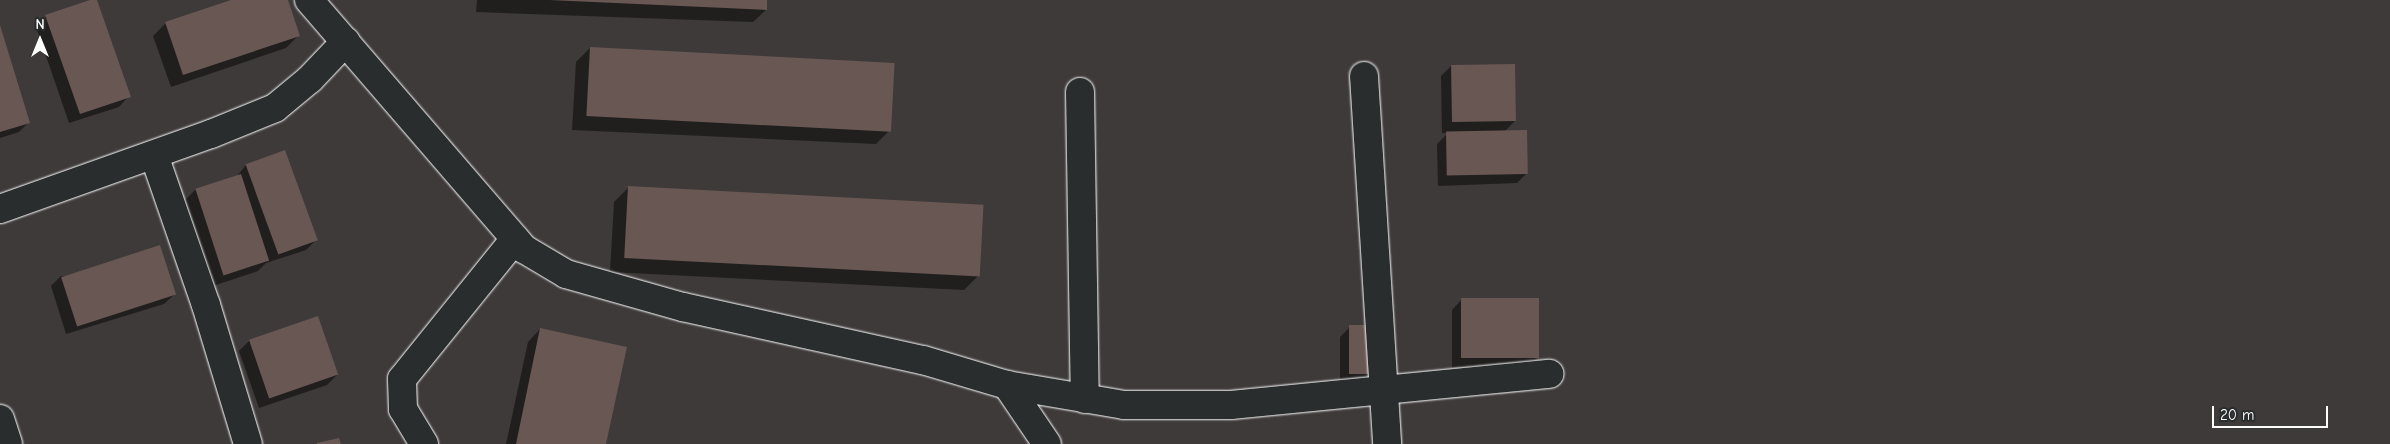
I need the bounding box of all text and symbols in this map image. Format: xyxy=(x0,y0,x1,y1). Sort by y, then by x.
north arrow xyxy=(15,15,65,65)
text: N xyxy=(35,16,45,33)
scale bar xyxy=(2215,396,2331,428)
text: 20 m xyxy=(2220,406,2254,424)

